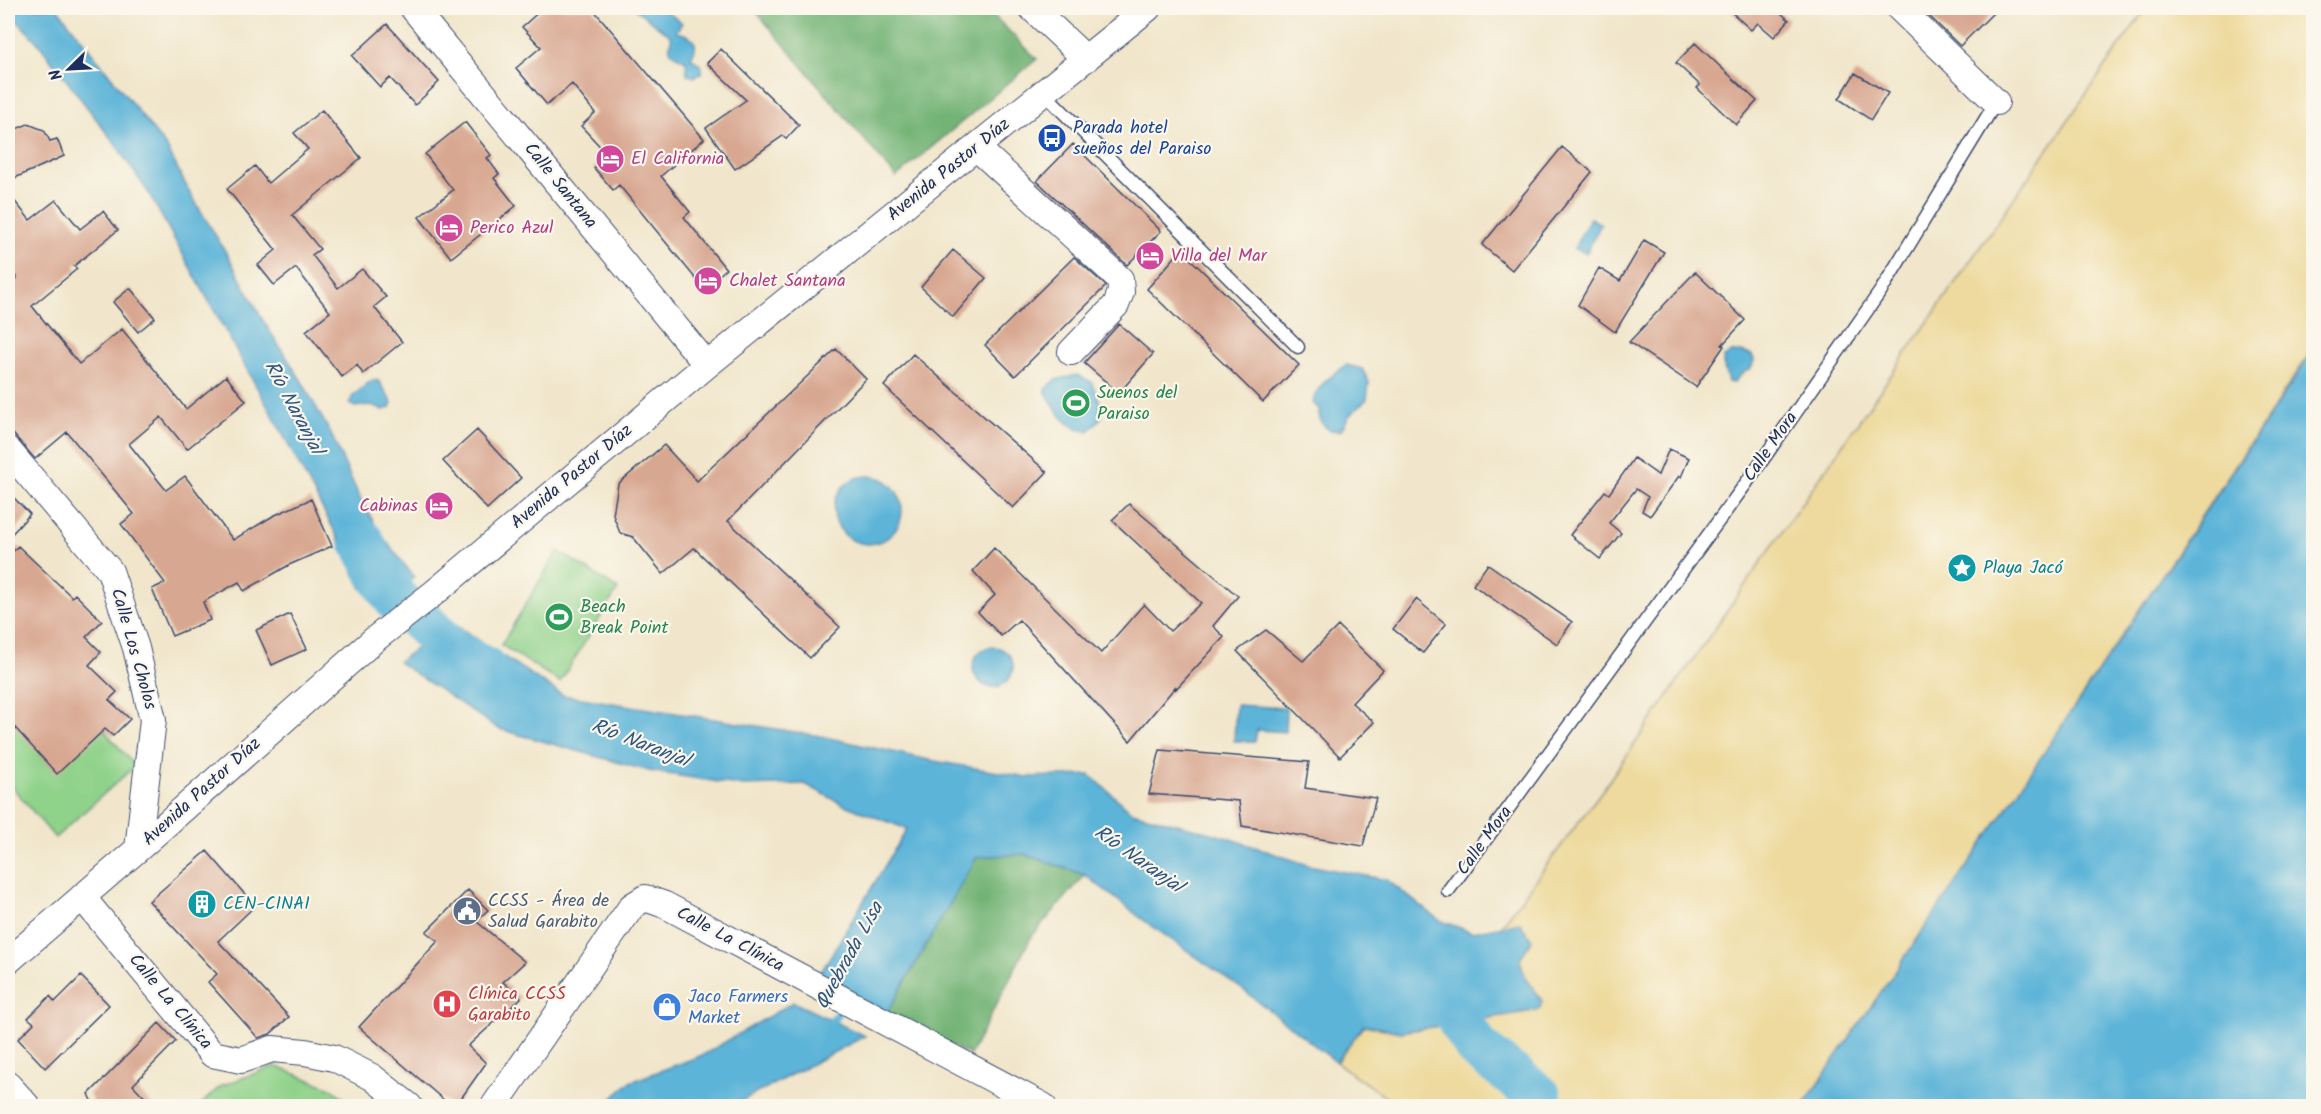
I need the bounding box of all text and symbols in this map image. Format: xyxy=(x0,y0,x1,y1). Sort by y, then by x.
north arrow xyxy=(39,39,99,99)
text: N xyxy=(43,65,70,84)
street label: Avenida Pastor Díaz xyxy=(881,111,1017,229)
place label: Parada hotel sueños del Paraiso xyxy=(1073,114,1211,164)
bus stop icon: Parada hotel sueños del Paraiso xyxy=(1036,122,1068,154)
street label: Calle Santana xyxy=(516,136,604,236)
hotel icon: El California xyxy=(594,143,626,175)
place label: El California xyxy=(631,145,724,174)
hotel icon: Perico Azul xyxy=(433,212,465,244)
place label: Perico Azul xyxy=(470,214,554,243)
hotel icon: Villa del Mar xyxy=(1134,240,1166,272)
place label: Villa del Mar xyxy=(1171,242,1268,271)
hotel icon: Chalet Santana xyxy=(692,265,724,297)
place label: Chalet Santana xyxy=(729,267,846,296)
water label: Río Naranjal xyxy=(255,355,333,464)
place label: Suenos del Paraiso xyxy=(1097,379,1178,429)
sports icon: Suenos del Paraiso xyxy=(1060,387,1092,419)
street label: Calle Mora xyxy=(1736,406,1806,488)
street label: Avenida Pastor Díaz xyxy=(505,417,639,537)
hotel icon: Cabinas xyxy=(423,490,455,522)
place label: Cabinas xyxy=(359,492,418,521)
place icon: Playa Jacó xyxy=(1946,552,1978,584)
place label: Playa Jacó xyxy=(1983,554,2064,583)
street label: Calle Los Cholos xyxy=(102,585,164,713)
place label: Beach Break Point xyxy=(580,593,669,643)
sports icon: Beach Break Point xyxy=(543,601,575,633)
water label: Río Naranjal xyxy=(586,711,697,779)
street label: Avenida Pastor Díaz xyxy=(136,730,268,853)
street label: Calle Mora xyxy=(1450,800,1520,882)
water label: Río Naranjal xyxy=(1087,818,1192,905)
place label: CCSS - Área de Salud Garabito xyxy=(488,887,609,937)
building icon: CEN-CINAI xyxy=(186,888,218,920)
place label: CEN-CINAI xyxy=(223,890,310,919)
public building icon: CCSS - Área de Salud Garabito xyxy=(451,895,483,927)
water label: Quebrada Lisa xyxy=(807,895,894,1016)
street label: Calle La Clínica xyxy=(671,899,789,981)
street label: Calle La Clínica xyxy=(121,947,219,1057)
place label: Clínica CCSS Garabito xyxy=(468,980,566,1030)
place label: Jaco Farmers Market xyxy=(688,983,788,1033)
hospital icon: Clínica CCSS Garabito xyxy=(431,988,463,1020)
shop icon: Jaco Farmers Market xyxy=(651,991,683,1023)

